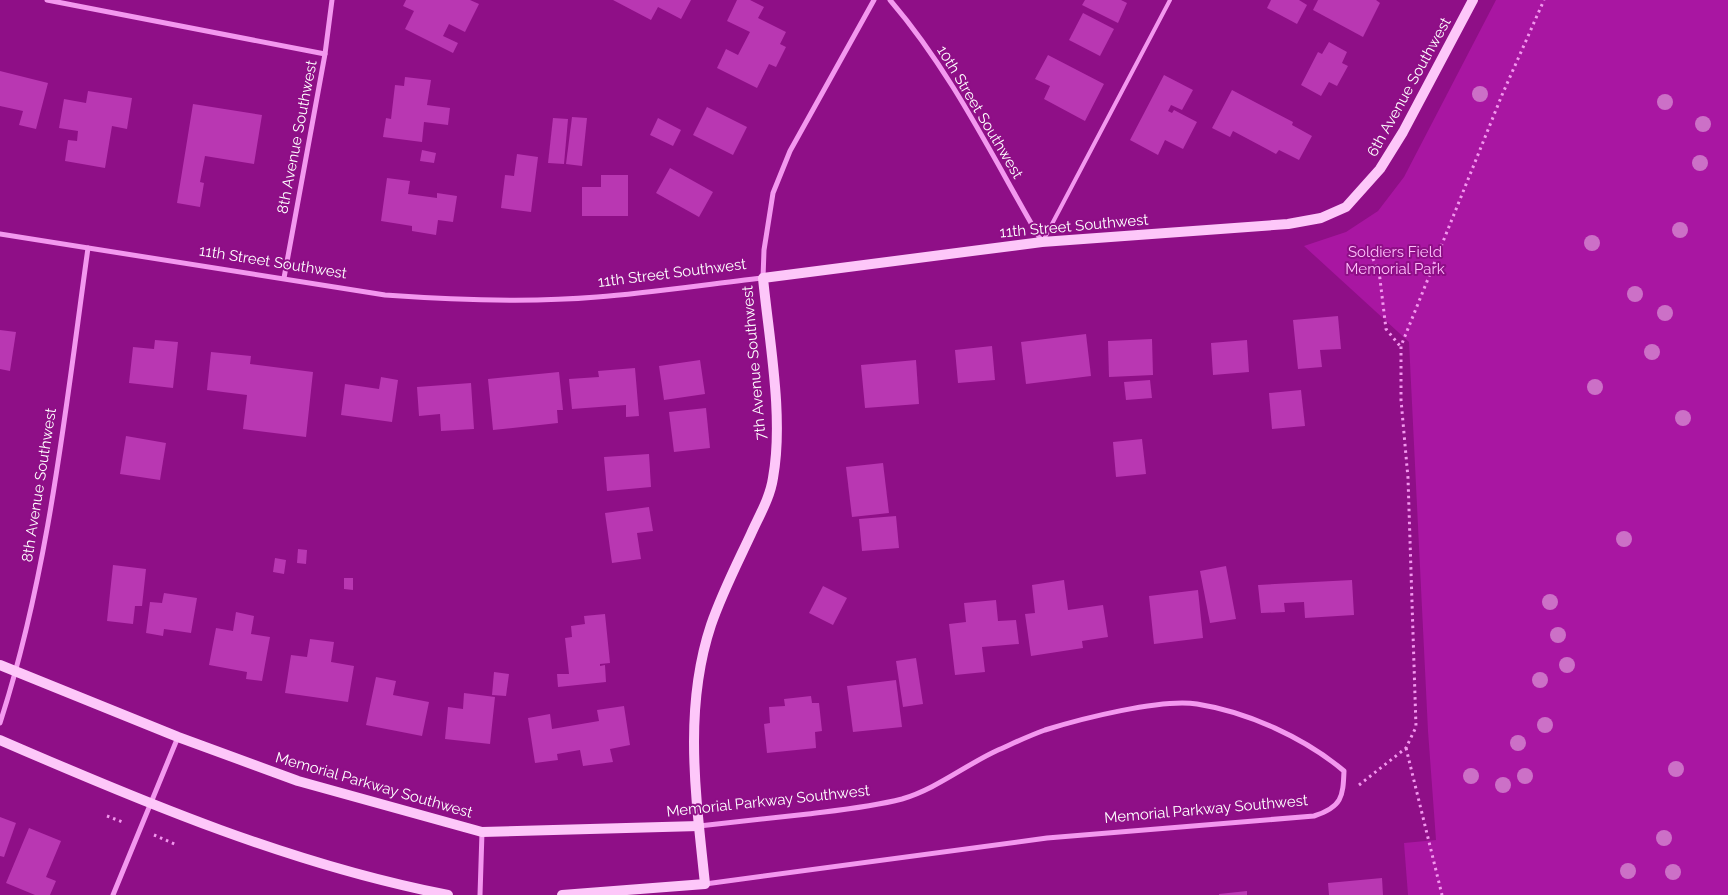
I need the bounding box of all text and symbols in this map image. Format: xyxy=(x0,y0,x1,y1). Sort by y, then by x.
street label: 6th Avenue Southwest xyxy=(1363,14,1455,160)
street label: 10th Street Southwest xyxy=(933,42,1027,182)
street label: 8th Avenue Southwest xyxy=(273,59,321,215)
street label: 11th Street Southwest xyxy=(999,211,1149,241)
street label: 11th Street Southwest xyxy=(198,241,348,283)
park label: Soldiers Field Memorial Park xyxy=(1345,243,1445,278)
street label: 11th Street Southwest xyxy=(597,255,747,291)
street label: 7th Avenue Southwest xyxy=(738,285,770,441)
street label: 8th Avenue Southwest xyxy=(18,407,60,563)
street label: Memorial Parkway Southwest xyxy=(273,748,475,822)
street label: Memorial Parkway Southwest xyxy=(665,781,871,821)
street label: Memorial Parkway Southwest xyxy=(1103,791,1309,827)

